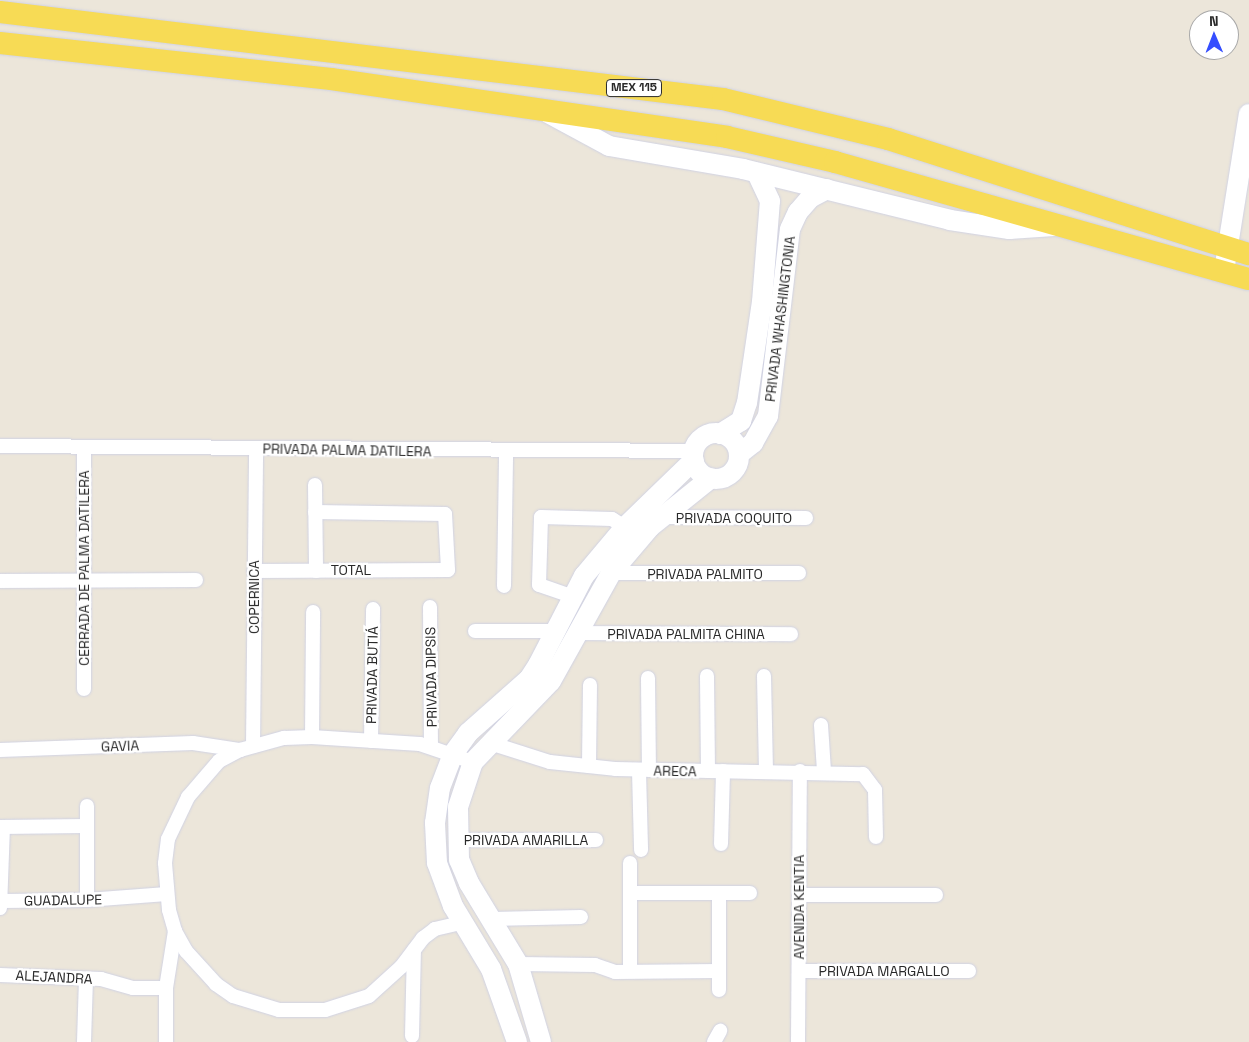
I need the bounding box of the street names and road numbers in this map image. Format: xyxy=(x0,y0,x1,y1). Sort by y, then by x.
road number: MEX 115 xyxy=(605,78,663,98)
street label: PRIVADA WHASHINGTONIA xyxy=(761,235,799,403)
street label: PRIVADA PALMA DATILERA xyxy=(262,440,432,460)
street label: CERRADA DE PALMA DATILERA xyxy=(76,470,92,666)
street label: PRIVADA COQUITO xyxy=(676,510,792,526)
street label: COPERNICA xyxy=(246,560,262,634)
street label: TOTAL xyxy=(331,562,371,578)
street label: PRIVADA PALMITO xyxy=(647,566,763,582)
street label: PRIVADA BUTIÁ xyxy=(363,626,381,724)
street label: PRIVADA PALMITA CHINA xyxy=(607,626,765,642)
street label: PRIVADA DIPSIS xyxy=(422,627,440,727)
street label: GAVIA xyxy=(101,737,139,755)
street label: ARECA xyxy=(653,762,697,780)
street label: PRIVADA AMARILLA xyxy=(463,832,589,848)
street label: AVENIDA KENTIA xyxy=(791,854,807,960)
street label: GUADALUPE xyxy=(24,891,102,909)
street label: PRIVADA MARGALLO xyxy=(818,963,950,979)
street label: ALEJANDRA xyxy=(15,967,93,987)

